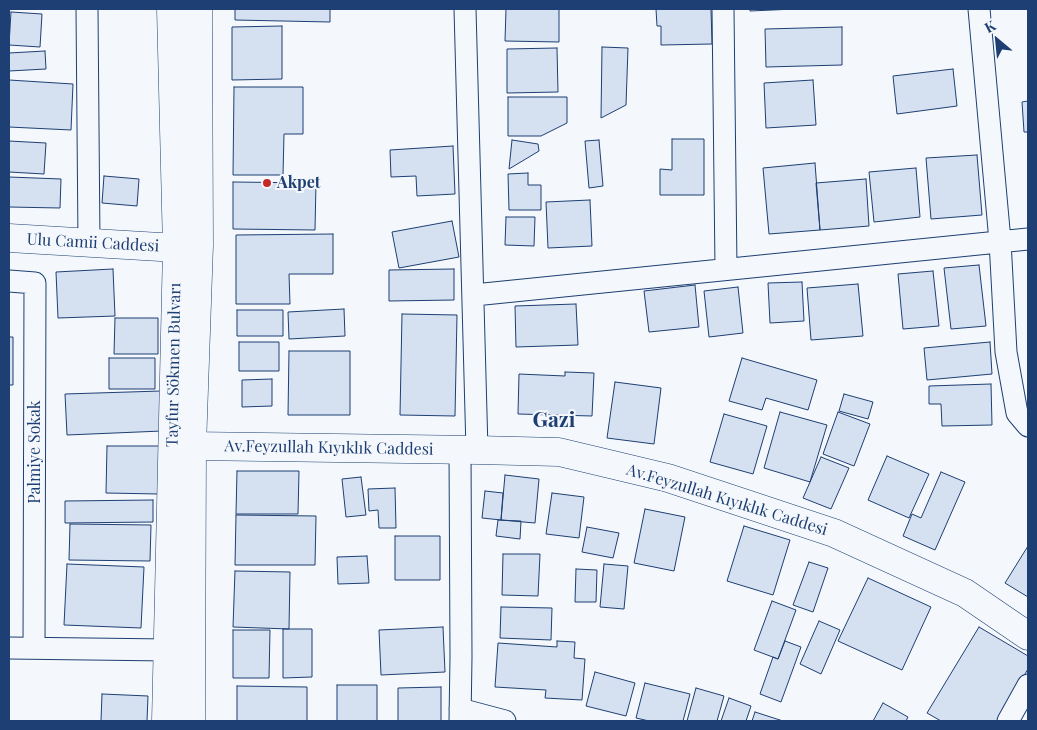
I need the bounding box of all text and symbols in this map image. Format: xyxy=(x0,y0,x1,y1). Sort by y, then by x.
north arrow xyxy=(972,15,1022,65)
text: K xyxy=(981,16,999,37)
place label: Akpet xyxy=(277,173,320,193)
marker: Akpet xyxy=(261,177,273,189)
street label: Ulu Camii Caddesi xyxy=(26,230,160,256)
street label: Tayfur Sökmen Bulvarı xyxy=(163,283,185,447)
street label: Palmiye Sokak xyxy=(25,400,45,504)
district label: Gazi xyxy=(533,407,575,433)
street label: Av.Feyzullah Kıyıklık Caddesi xyxy=(224,437,434,459)
street label: Av.Feyzullah Kıyıklık Caddesi xyxy=(624,460,830,540)

